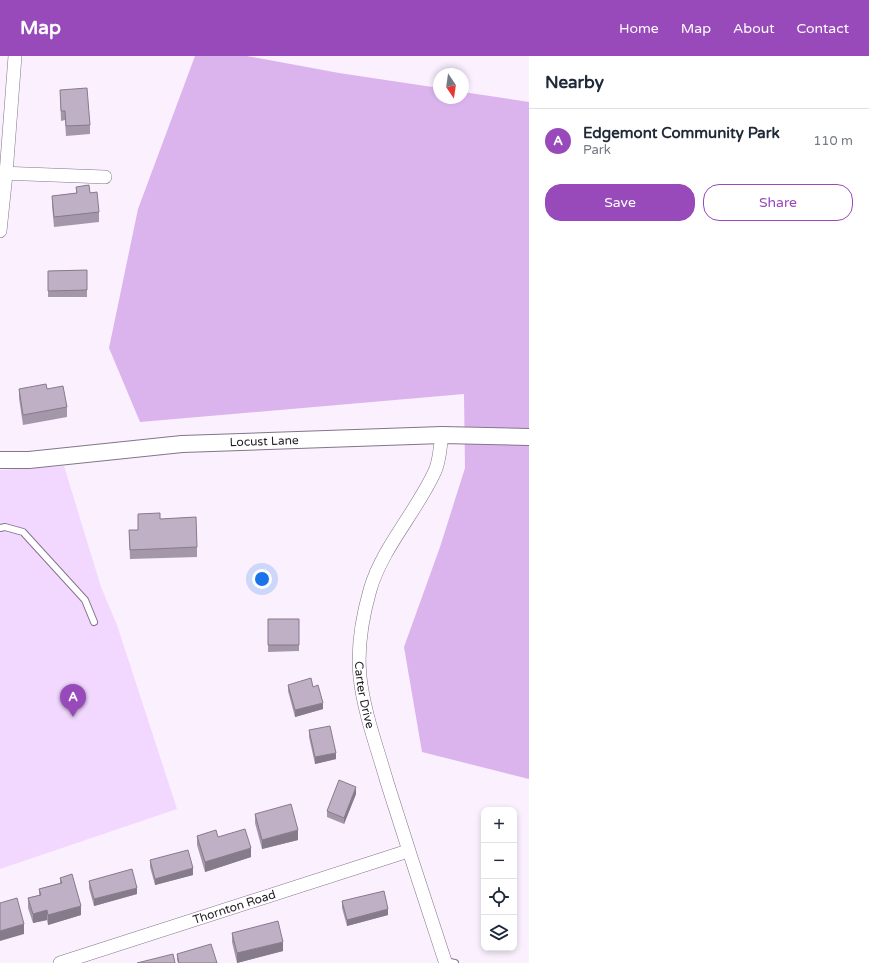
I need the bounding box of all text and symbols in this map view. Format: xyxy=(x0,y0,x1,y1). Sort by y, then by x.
text: Map xyxy=(20,17,61,39)
text: Home xyxy=(619,20,659,37)
text: Map xyxy=(681,20,711,37)
text: About xyxy=(733,20,775,37)
text: Contact xyxy=(797,20,849,37)
north arrow xyxy=(433,68,469,104)
text: Nearby xyxy=(545,72,604,93)
text: Edgemont Community Park xyxy=(583,124,780,142)
text: A xyxy=(553,133,563,149)
text: 110 m xyxy=(813,133,853,149)
text: Park xyxy=(583,142,611,158)
button: Save xyxy=(545,184,695,221)
button: Share xyxy=(703,184,853,221)
street label: Locust Lane xyxy=(229,433,299,449)
your location xyxy=(252,569,272,589)
street label: Carter Drive xyxy=(352,661,378,730)
pin: A xyxy=(60,684,86,717)
map controls xyxy=(481,807,517,951)
button: + xyxy=(481,807,517,843)
button: − xyxy=(481,843,517,879)
button: locate xyxy=(481,879,517,915)
street label: Thornton Road xyxy=(191,887,277,927)
button: layers xyxy=(481,915,517,951)

